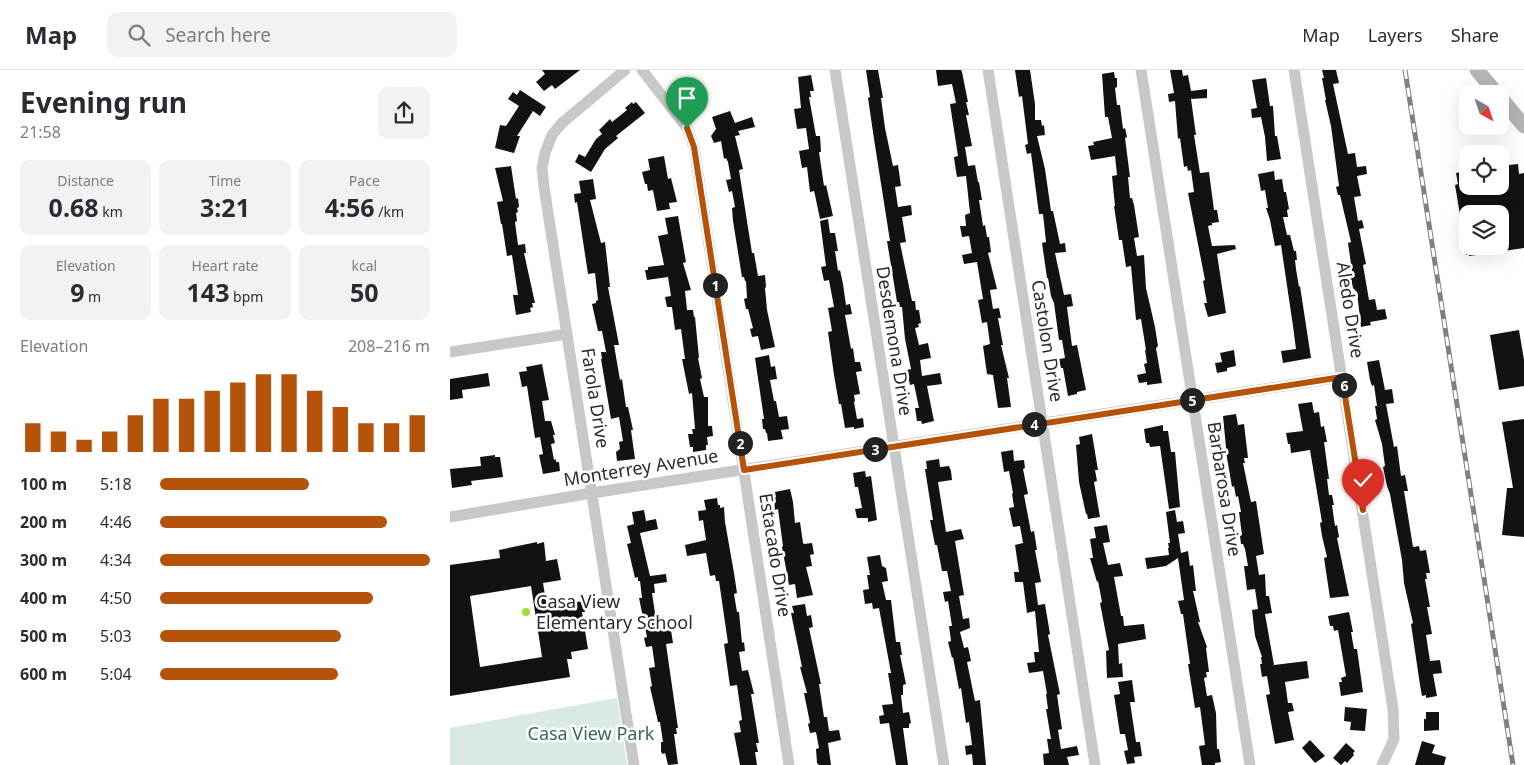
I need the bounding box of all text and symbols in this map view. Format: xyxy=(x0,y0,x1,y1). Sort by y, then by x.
search box xyxy=(107,12,457,57)
text: Map xyxy=(25,18,77,51)
icon: search xyxy=(125,21,153,49)
text: Search here xyxy=(165,22,271,48)
text: Map xyxy=(1302,23,1340,47)
text: Layers xyxy=(1368,23,1423,47)
text: Share xyxy=(1451,23,1499,47)
pin xyxy=(666,77,708,128)
text: Evening run xyxy=(20,83,187,121)
icon: arrive xyxy=(673,84,701,112)
north arrow xyxy=(1459,85,1509,135)
map controls xyxy=(1459,85,1509,255)
button: share xyxy=(378,87,430,139)
text: 21:58 xyxy=(20,121,61,143)
button: locate xyxy=(1459,145,1509,195)
text: Distance xyxy=(57,171,114,190)
text: Time xyxy=(209,171,241,190)
text: Pace xyxy=(349,171,380,190)
text: 0.68 xyxy=(49,190,99,224)
text: 3:21 xyxy=(200,190,250,224)
text: 4:56 xyxy=(325,190,375,224)
text: km xyxy=(99,202,123,221)
text: /km xyxy=(375,202,404,221)
button: layers xyxy=(1459,205,1509,255)
text: Elevation xyxy=(56,256,116,275)
text: Heart rate xyxy=(192,256,258,275)
text: kcal xyxy=(351,256,377,275)
street label: Aledo Drive xyxy=(1332,260,1370,360)
street label: Desdemona Drive xyxy=(871,264,919,417)
pin: 1 xyxy=(702,272,728,298)
text: 9 xyxy=(70,275,84,309)
text: 143 xyxy=(187,275,229,309)
text: 50 xyxy=(350,275,379,309)
text: 1 xyxy=(711,276,720,295)
street label: Castolon Drive xyxy=(1026,278,1069,404)
text: m xyxy=(84,287,101,306)
text: bpm xyxy=(229,287,263,306)
text: Elevation xyxy=(20,335,88,357)
text: 208–216 m xyxy=(348,335,430,357)
street label: Farola Drive xyxy=(576,346,616,450)
pin: 6 xyxy=(1332,372,1356,398)
text: 6 xyxy=(1340,376,1349,395)
pin: 5 xyxy=(1180,388,1204,412)
text: 5 xyxy=(1188,391,1197,410)
pin: 4 xyxy=(1022,412,1046,436)
text: 4 xyxy=(1030,415,1039,434)
street label: Barbarosa Drive xyxy=(1202,420,1247,558)
pin: 2 xyxy=(728,430,752,456)
text: 2 xyxy=(736,434,745,453)
pin: 3 xyxy=(862,436,888,462)
text: 3 xyxy=(871,440,880,459)
street label: Monterrey Avenue xyxy=(562,443,720,491)
pin xyxy=(1342,459,1384,510)
icon: check xyxy=(1349,466,1377,494)
text: 100 m xyxy=(20,473,67,495)
text: 5:18 xyxy=(100,473,132,495)
street label: Estacado Drive xyxy=(754,491,798,619)
text: 200 m xyxy=(20,511,67,533)
text: 4:46 xyxy=(100,511,132,533)
text: 300 m xyxy=(20,549,67,571)
text: 4:34 xyxy=(100,549,132,571)
text: 400 m xyxy=(20,587,67,609)
text: 4:50 xyxy=(100,587,132,609)
place label: Casa View Elementary School xyxy=(536,589,693,634)
marker: Casa View Elementary School xyxy=(520,606,532,618)
text: 500 m xyxy=(20,625,67,647)
text: 5:03 xyxy=(100,625,132,647)
text: 600 m xyxy=(20,663,67,685)
text: 5:04 xyxy=(100,663,132,685)
park label: Casa View Park xyxy=(528,721,655,745)

